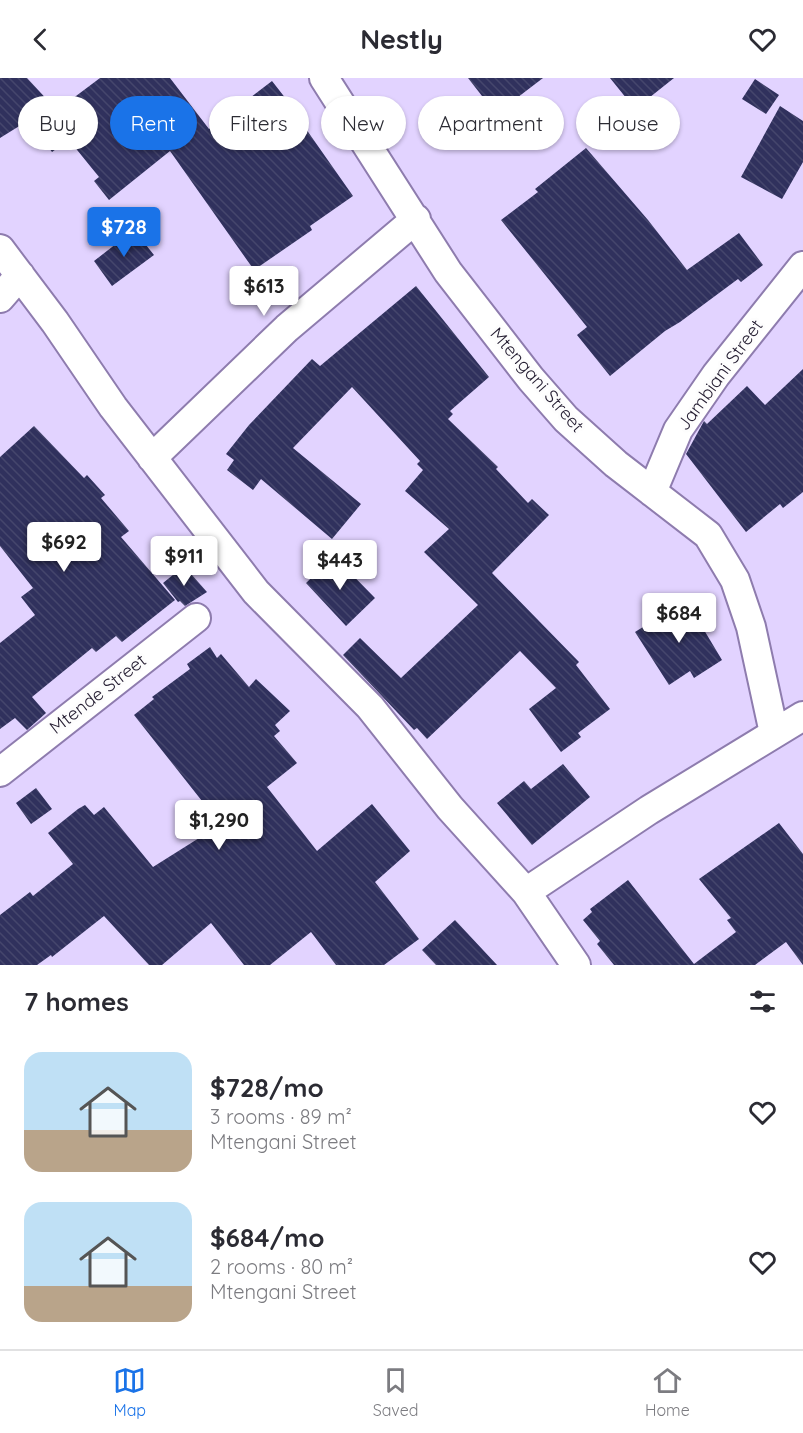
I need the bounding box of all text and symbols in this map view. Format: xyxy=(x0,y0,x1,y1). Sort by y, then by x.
text: Nestly xyxy=(360,22,443,56)
icon: back xyxy=(24,23,57,56)
icon: heart xyxy=(746,23,779,56)
chip: Buy xyxy=(18,96,98,150)
chip: Rent xyxy=(110,96,197,150)
chip: Filters xyxy=(209,96,309,150)
chip: New xyxy=(321,96,406,150)
chip: Apartment xyxy=(418,96,564,150)
chip: House xyxy=(576,96,680,150)
pin: $728 xyxy=(88,207,160,258)
text: $728 xyxy=(101,214,147,239)
pin: $613 xyxy=(228,266,300,317)
text: $613 xyxy=(243,273,285,298)
street label: Jambiani Street xyxy=(672,315,768,435)
street label: Mtengani Street xyxy=(485,322,589,437)
pin: $692 xyxy=(28,522,100,573)
text: $692 xyxy=(41,529,87,554)
pin: $911 xyxy=(148,536,220,587)
pin: $443 xyxy=(304,540,376,591)
text: $911 xyxy=(165,543,203,568)
text: $443 xyxy=(317,547,363,572)
pin: $684 xyxy=(643,593,715,644)
text: $684 xyxy=(656,600,702,625)
street label: Mtende Street xyxy=(45,649,151,739)
pin: $1,290 xyxy=(170,800,268,851)
text: $1,290 xyxy=(189,807,249,832)
text: 7 homes xyxy=(24,985,129,1018)
icon: filters xyxy=(746,985,779,1018)
text: $728/mo xyxy=(210,1071,324,1104)
icon: home xyxy=(72,1076,144,1148)
icon: heart xyxy=(746,1096,779,1129)
text: 3 rooms · 89 m² xyxy=(210,1104,352,1129)
text: Mtengani Street xyxy=(210,1129,357,1154)
text: $684/mo xyxy=(210,1221,324,1254)
icon: home xyxy=(72,1226,144,1298)
icon: heart xyxy=(746,1246,779,1279)
text: 2 rooms · 80 m² xyxy=(210,1254,353,1279)
text: Mtengani Street xyxy=(210,1279,357,1304)
tab: Map xyxy=(113,1364,146,1420)
tab: Saved xyxy=(373,1364,418,1420)
tab: Home xyxy=(645,1364,690,1420)

